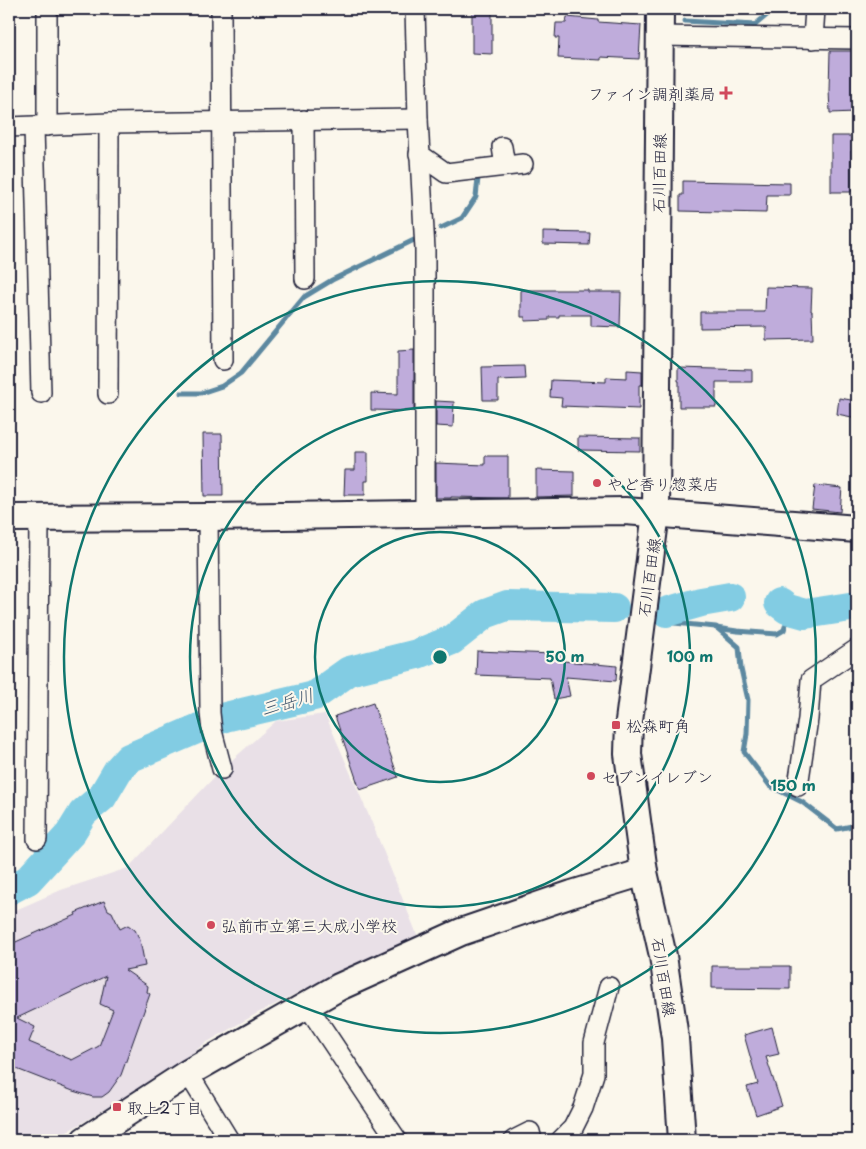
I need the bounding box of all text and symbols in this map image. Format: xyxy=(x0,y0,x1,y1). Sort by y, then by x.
place label: ファイン調剤薬局 xyxy=(588,81,716,105)
marker: ファイン調剤薬局 xyxy=(720,87,732,99)
street label: 石川百田線 xyxy=(645,133,671,213)
place label: やど香り惣菜店 xyxy=(607,471,719,495)
marker: やど香り惣菜店 xyxy=(591,477,603,489)
street label: 石川百田線 xyxy=(631,536,665,618)
text: 50 m xyxy=(546,644,584,667)
text: 100 m xyxy=(667,644,713,667)
centre of rings xyxy=(431,648,449,666)
water label: 三岳川 xyxy=(257,681,317,721)
place label: 松森町角 xyxy=(626,713,690,737)
marker: 松森町角 xyxy=(610,719,622,731)
place label: セブンイレブン xyxy=(601,764,713,788)
marker: セブンイレブン xyxy=(585,770,597,782)
text: 150 m xyxy=(770,773,816,796)
place label: 弘前市立第三大成小学校 xyxy=(221,913,397,937)
marker: 弘前市立第三大成小学校 xyxy=(205,919,217,931)
street label: 石川百田線 xyxy=(647,936,683,1018)
place label: 取上2丁目 xyxy=(127,1095,202,1119)
marker: 取上2丁目 xyxy=(111,1101,123,1113)

